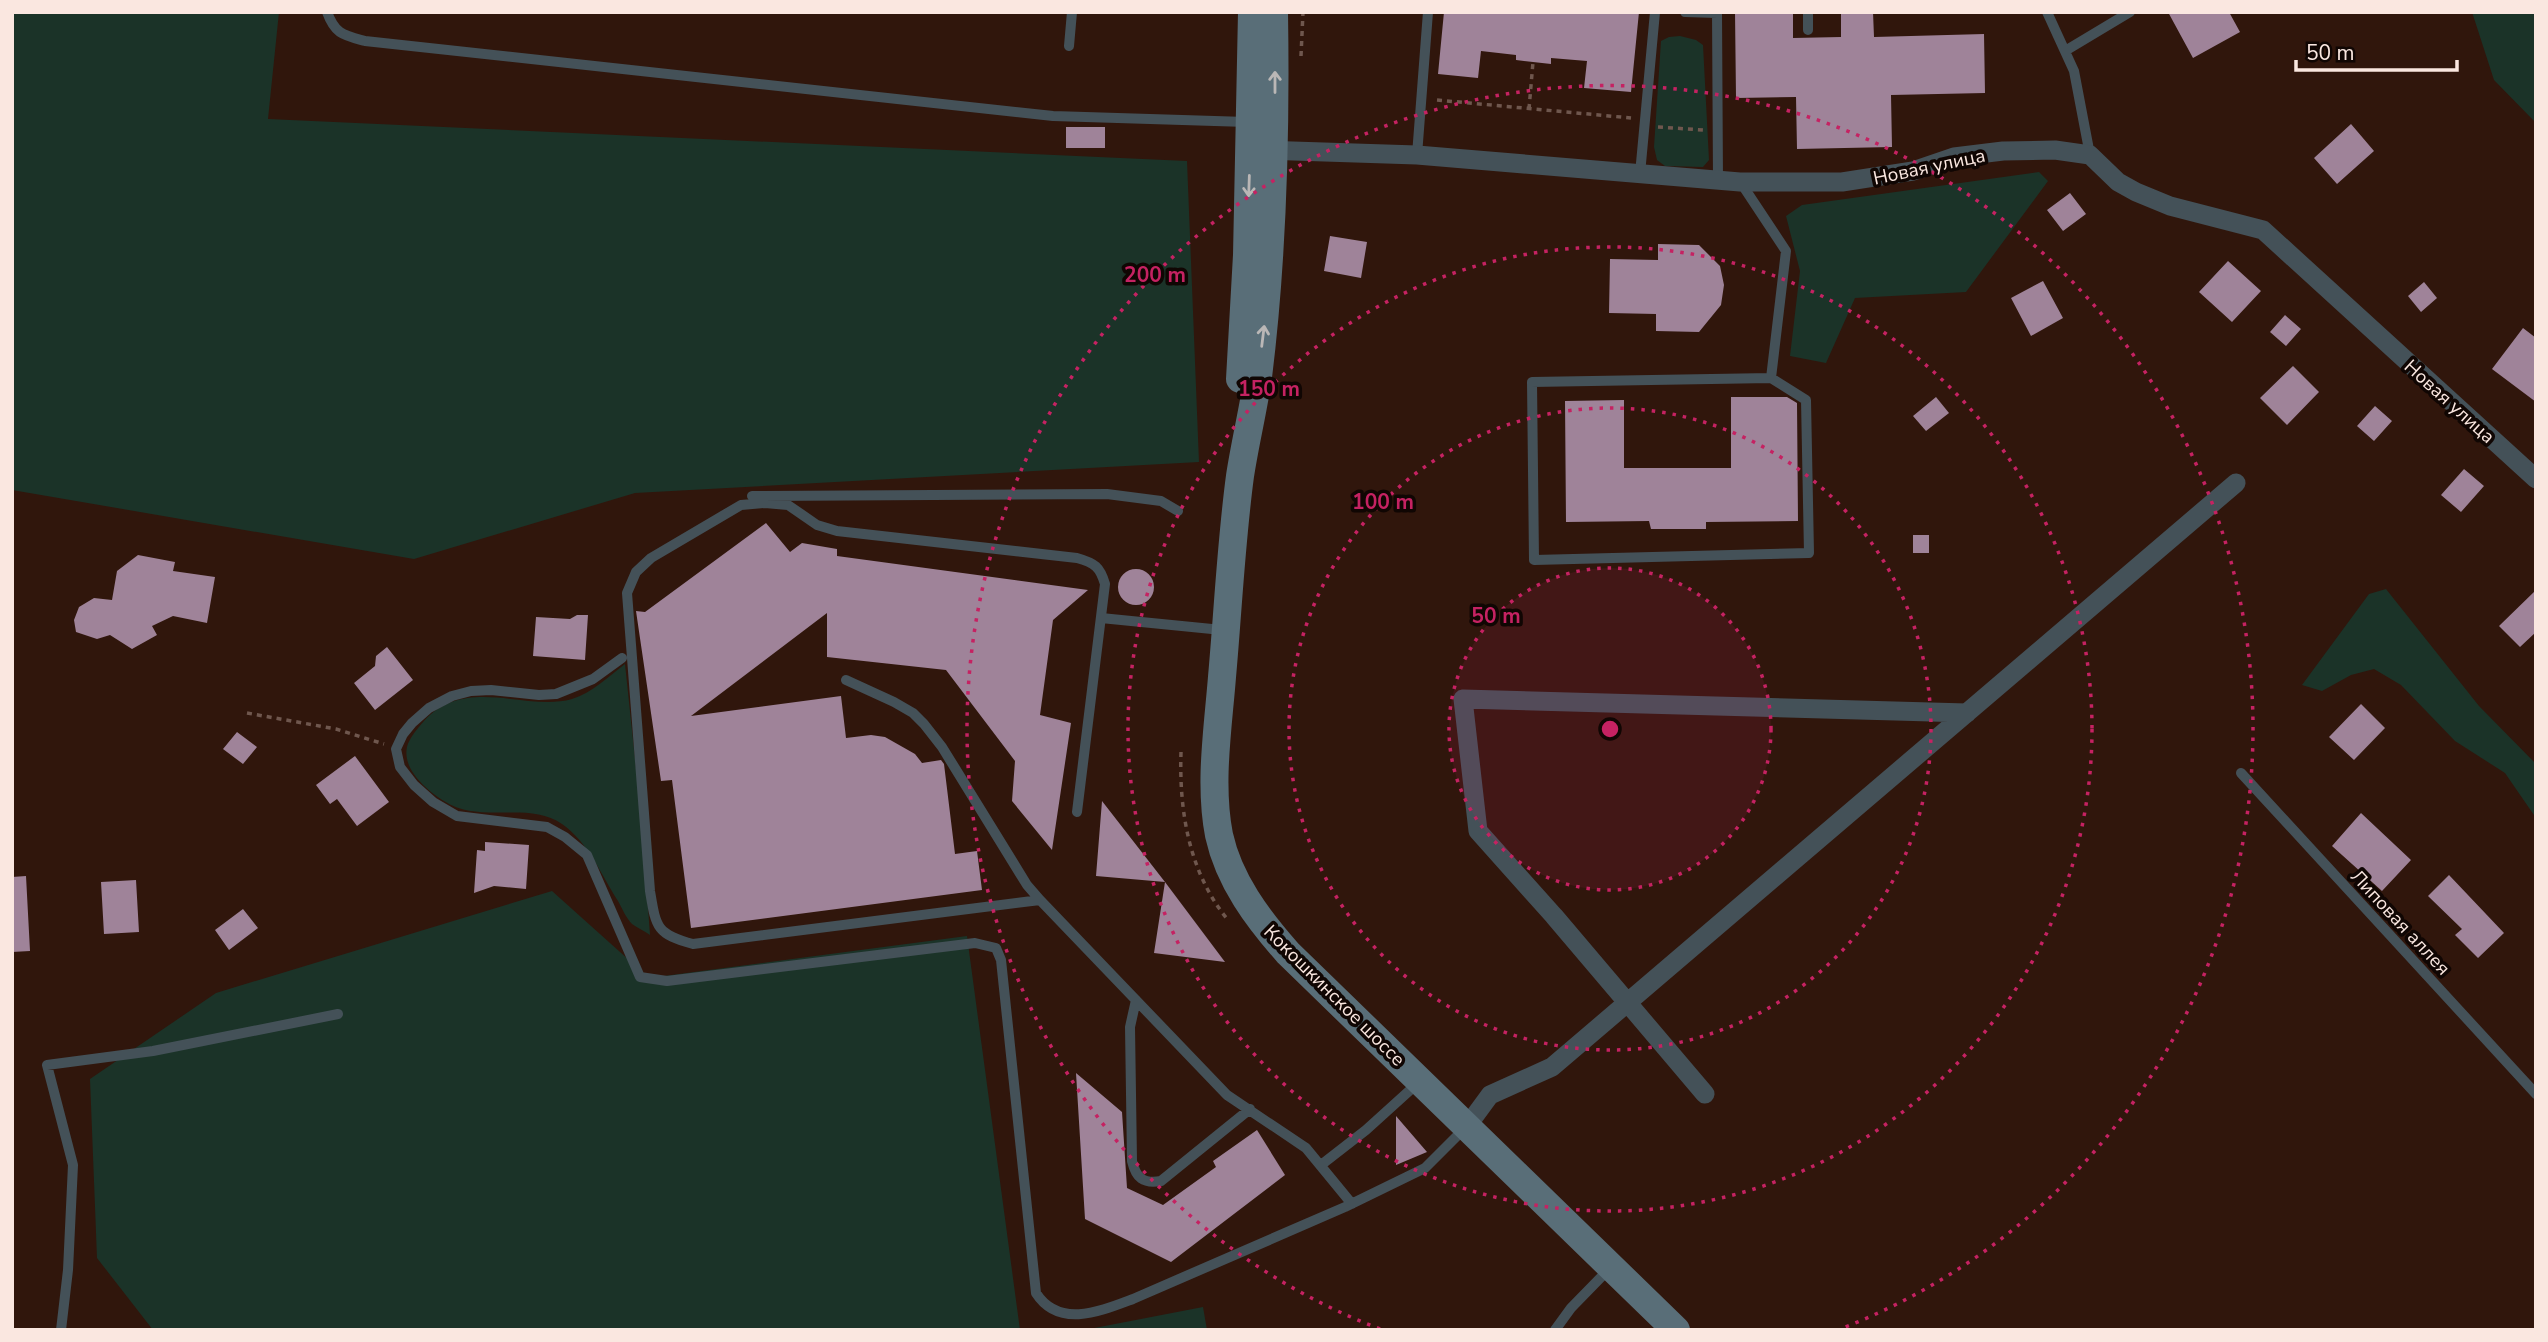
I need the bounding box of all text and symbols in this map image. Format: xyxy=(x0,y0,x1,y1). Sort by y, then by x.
scale bar xyxy=(2296,28,2457,72)
text: 50 m xyxy=(2306,39,2355,67)
one-way arrow xyxy=(1268,71,1282,94)
street label: Новая улица xyxy=(1871,142,1988,192)
one-way arrow xyxy=(1242,174,1256,197)
text: 200 m xyxy=(1124,261,1186,289)
one-way arrow xyxy=(1256,325,1269,348)
street label: Новая улица xyxy=(2398,354,2500,450)
text: 150 m xyxy=(1238,375,1300,403)
text: 100 m xyxy=(1352,488,1414,516)
text: 50 m xyxy=(1471,602,1521,630)
centre of rings xyxy=(1598,717,1622,741)
street label: Липовая аллея xyxy=(2345,864,2456,981)
street label: Кокошкинское шоссе xyxy=(1258,919,1411,1072)

